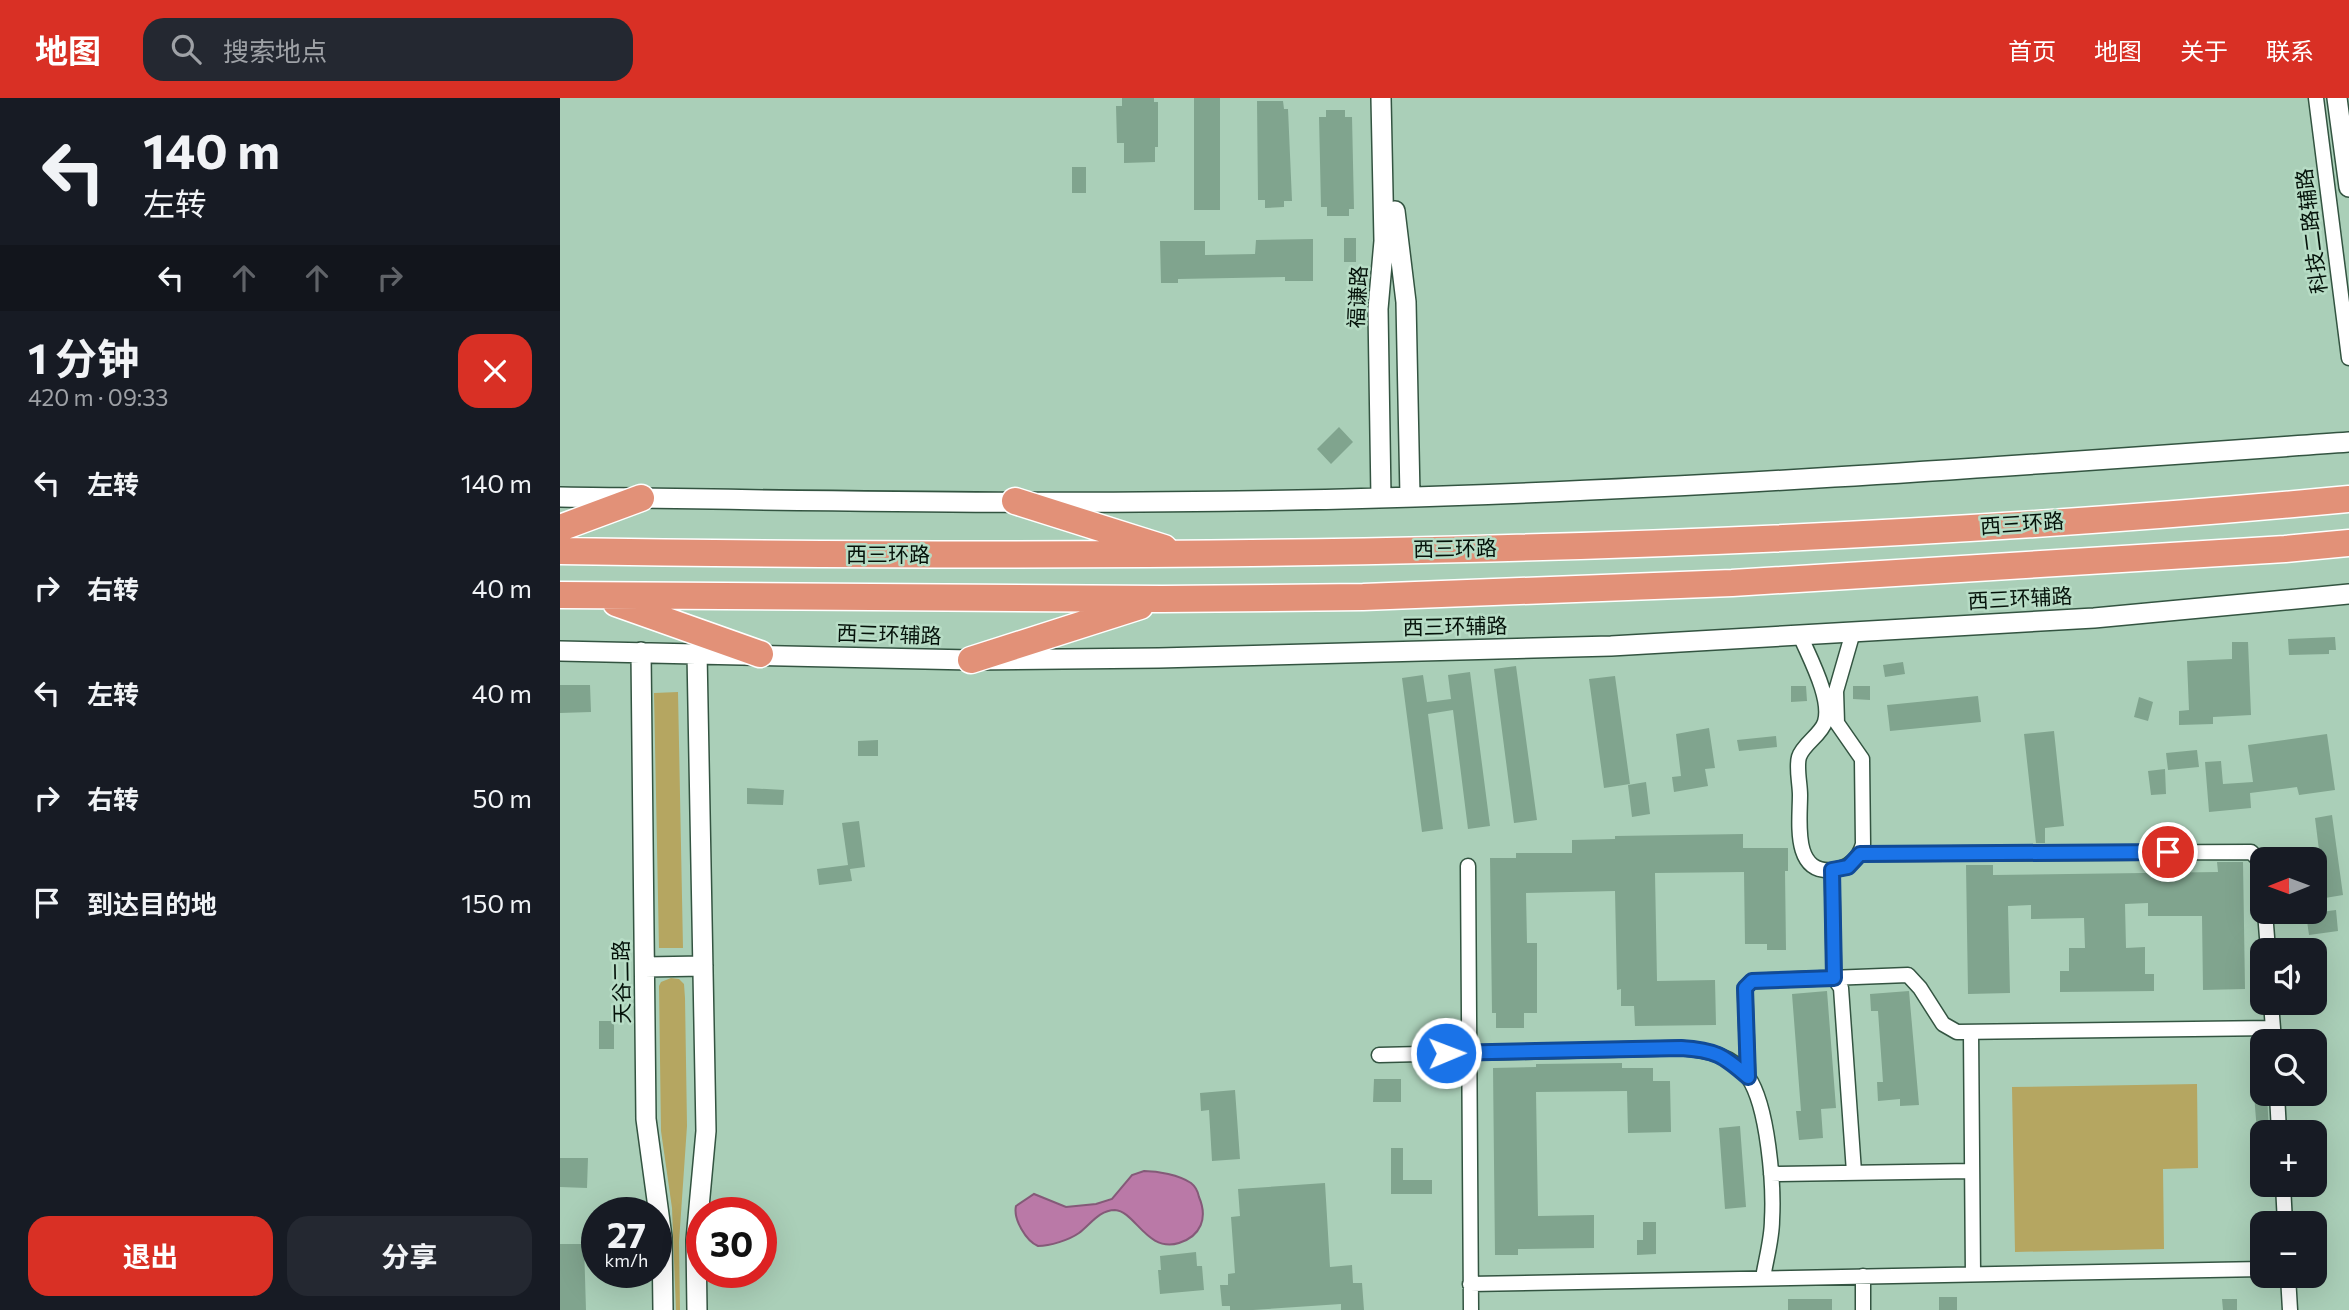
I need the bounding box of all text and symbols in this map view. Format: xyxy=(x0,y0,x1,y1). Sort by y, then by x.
search box xyxy=(143,18,633,81)
text: 地图 xyxy=(35,29,101,70)
icon: search xyxy=(167,30,205,68)
text: 搜索地点 xyxy=(223,35,327,66)
text: 首页 xyxy=(2008,36,2056,65)
text: 地图 xyxy=(2094,36,2142,65)
text: 关于 xyxy=(2180,36,2228,65)
text: 联系 xyxy=(2266,36,2314,65)
text: 140 m xyxy=(143,119,280,179)
icon: left xyxy=(28,126,119,217)
street label: 科技二路辅路 xyxy=(2290,167,2331,295)
text: 左转 xyxy=(143,183,207,223)
icon: left xyxy=(152,259,190,297)
icon: ahead xyxy=(225,259,263,297)
icon: ahead xyxy=(298,259,336,297)
icon: right xyxy=(371,259,409,297)
street label: 福谦路 xyxy=(1342,265,1371,329)
text: 1 分钟 xyxy=(28,331,139,383)
button: close xyxy=(458,334,532,408)
text: 420 m · 09:33 xyxy=(28,383,168,411)
icon: left xyxy=(28,464,66,502)
text: 140 m xyxy=(461,467,532,498)
text: 左转 xyxy=(87,468,139,499)
street label: 西三环路 xyxy=(1979,507,2065,538)
street label: 西三环路 xyxy=(1413,534,1497,561)
street label: 西三环路 xyxy=(846,541,930,566)
icon: right xyxy=(28,569,66,607)
text: 40 m xyxy=(472,572,532,603)
text: 右转 xyxy=(87,573,139,604)
street label: 西三环辅路 xyxy=(1967,582,2073,613)
street label: 西三环辅路 xyxy=(1402,612,1508,639)
street label: 西三环辅路 xyxy=(836,619,942,648)
icon: left xyxy=(28,674,66,712)
text: 40 m xyxy=(472,677,532,708)
text: 左转 xyxy=(87,678,139,709)
icon: right xyxy=(28,779,66,817)
text: 50 m xyxy=(472,782,532,813)
text: 右转 xyxy=(87,783,139,814)
pin xyxy=(2138,822,2198,882)
icon: arrive xyxy=(2149,833,2187,871)
north arrow xyxy=(2250,847,2328,924)
map controls xyxy=(2250,847,2327,1288)
icon: arrive xyxy=(28,884,66,922)
text: 150 m xyxy=(461,887,532,918)
text: 到达目的地 xyxy=(87,888,217,919)
button: sound xyxy=(2250,938,2327,1015)
street label: 天谷二路 xyxy=(607,940,634,1024)
position arrow xyxy=(1409,1016,1483,1090)
button: search xyxy=(2250,1029,2327,1106)
button: + xyxy=(2250,1120,2327,1197)
speed limit sign: 30 xyxy=(686,1197,777,1288)
button: − xyxy=(2250,1211,2327,1288)
text: 27 xyxy=(607,1212,646,1255)
button: 退出 xyxy=(28,1216,273,1296)
button: 分享 xyxy=(287,1216,532,1296)
text: km/h xyxy=(605,1249,648,1271)

